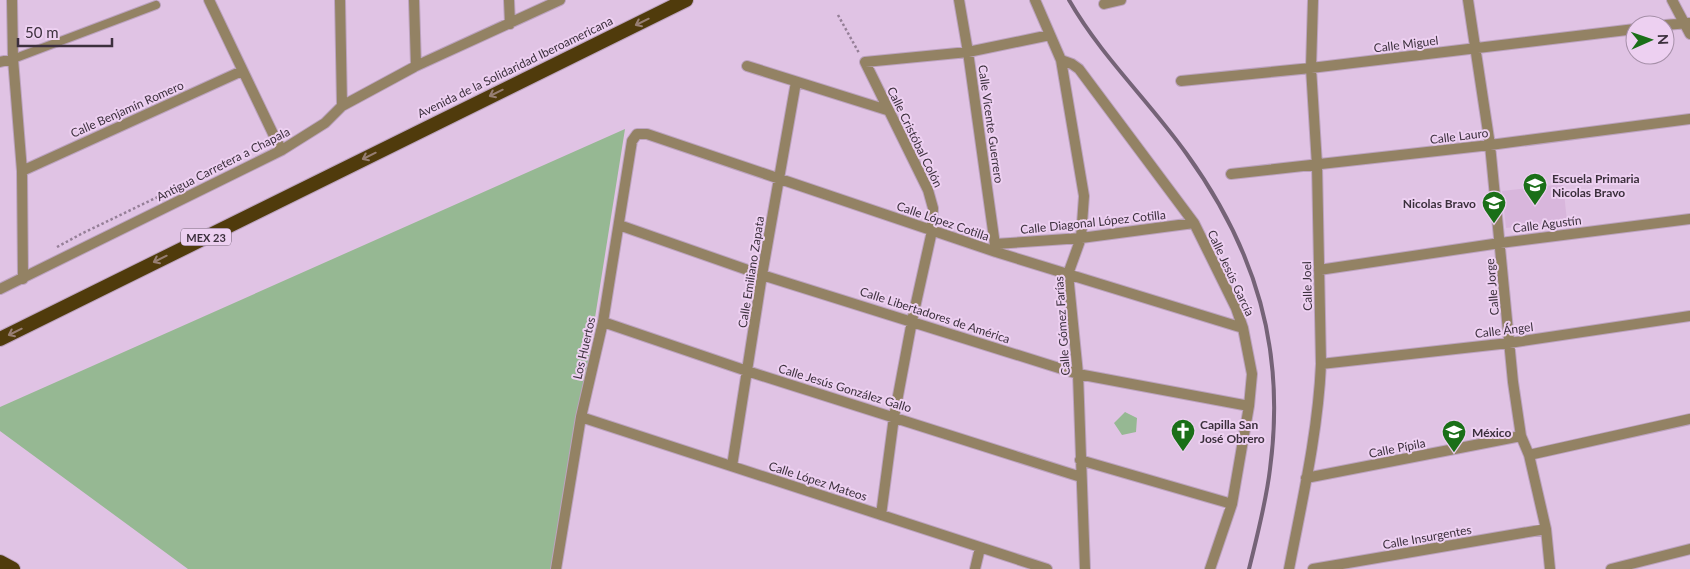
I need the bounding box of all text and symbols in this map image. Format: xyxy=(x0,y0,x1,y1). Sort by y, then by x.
street label: Avenida de la Solidaridad Iberoamericana xyxy=(415,13,615,121)
scale bar xyxy=(18,15,111,47)
north arrow xyxy=(1625,15,1675,65)
one-way arrow xyxy=(635,17,650,27)
text: 50 m xyxy=(25,23,59,41)
street label: Calle Miguel xyxy=(1373,33,1439,55)
text: N xyxy=(1655,34,1672,45)
street label: Calle Vicente Guerrero xyxy=(975,64,1007,184)
street label: Calle Benjamín Romero xyxy=(68,77,186,141)
street label: Calle Cristóbal Colón xyxy=(884,84,946,190)
one-way arrow xyxy=(489,89,504,98)
street label: Antigua Carretera a Chapala xyxy=(154,124,292,204)
street label: Calle Lauro xyxy=(1429,125,1489,147)
one-way arrow xyxy=(361,151,376,161)
place label: Escuela Primaria Nicolas Bravo xyxy=(1552,171,1640,200)
school or university icon: Escuela Primaria Nicolas Bravo xyxy=(1522,172,1548,206)
school or university icon: Nicolas Bravo xyxy=(1481,190,1507,224)
place label: Nicolas Bravo xyxy=(1403,196,1476,211)
street label: Calle López Cotilla xyxy=(895,198,991,244)
street label: Calle Diagonal López Cotilla xyxy=(1020,207,1166,237)
street label: Calle Agustín xyxy=(1512,212,1582,236)
street label: Calle Emiliano Zapata xyxy=(735,215,767,329)
street label: Calle Jesús García xyxy=(1204,227,1258,319)
road number: MEX 23 xyxy=(181,228,231,246)
one-way arrow xyxy=(153,255,168,265)
street label: Calle Jorge xyxy=(1482,258,1502,316)
street label: Calle Joel xyxy=(1299,261,1315,311)
street label: Calle Gómez Farías xyxy=(1051,276,1073,376)
street label: Calle Libertadores de América xyxy=(858,284,1012,346)
street label: Los Huertos xyxy=(570,315,598,381)
street label: Calle Ángel xyxy=(1474,319,1534,341)
one-way arrow xyxy=(8,328,23,337)
street label: Calle Jesús González Gallo xyxy=(777,361,914,415)
place label: Capilla San José Obrero xyxy=(1200,417,1265,446)
church icon: Capilla San José Obrero xyxy=(1170,418,1196,452)
school or university icon: México xyxy=(1441,419,1467,453)
place label: México xyxy=(1472,425,1511,440)
street label: Calle Pípila xyxy=(1367,435,1427,461)
street label: Calle López Mateos xyxy=(767,458,869,504)
street label: Calle Insurgentes xyxy=(1381,522,1473,552)

